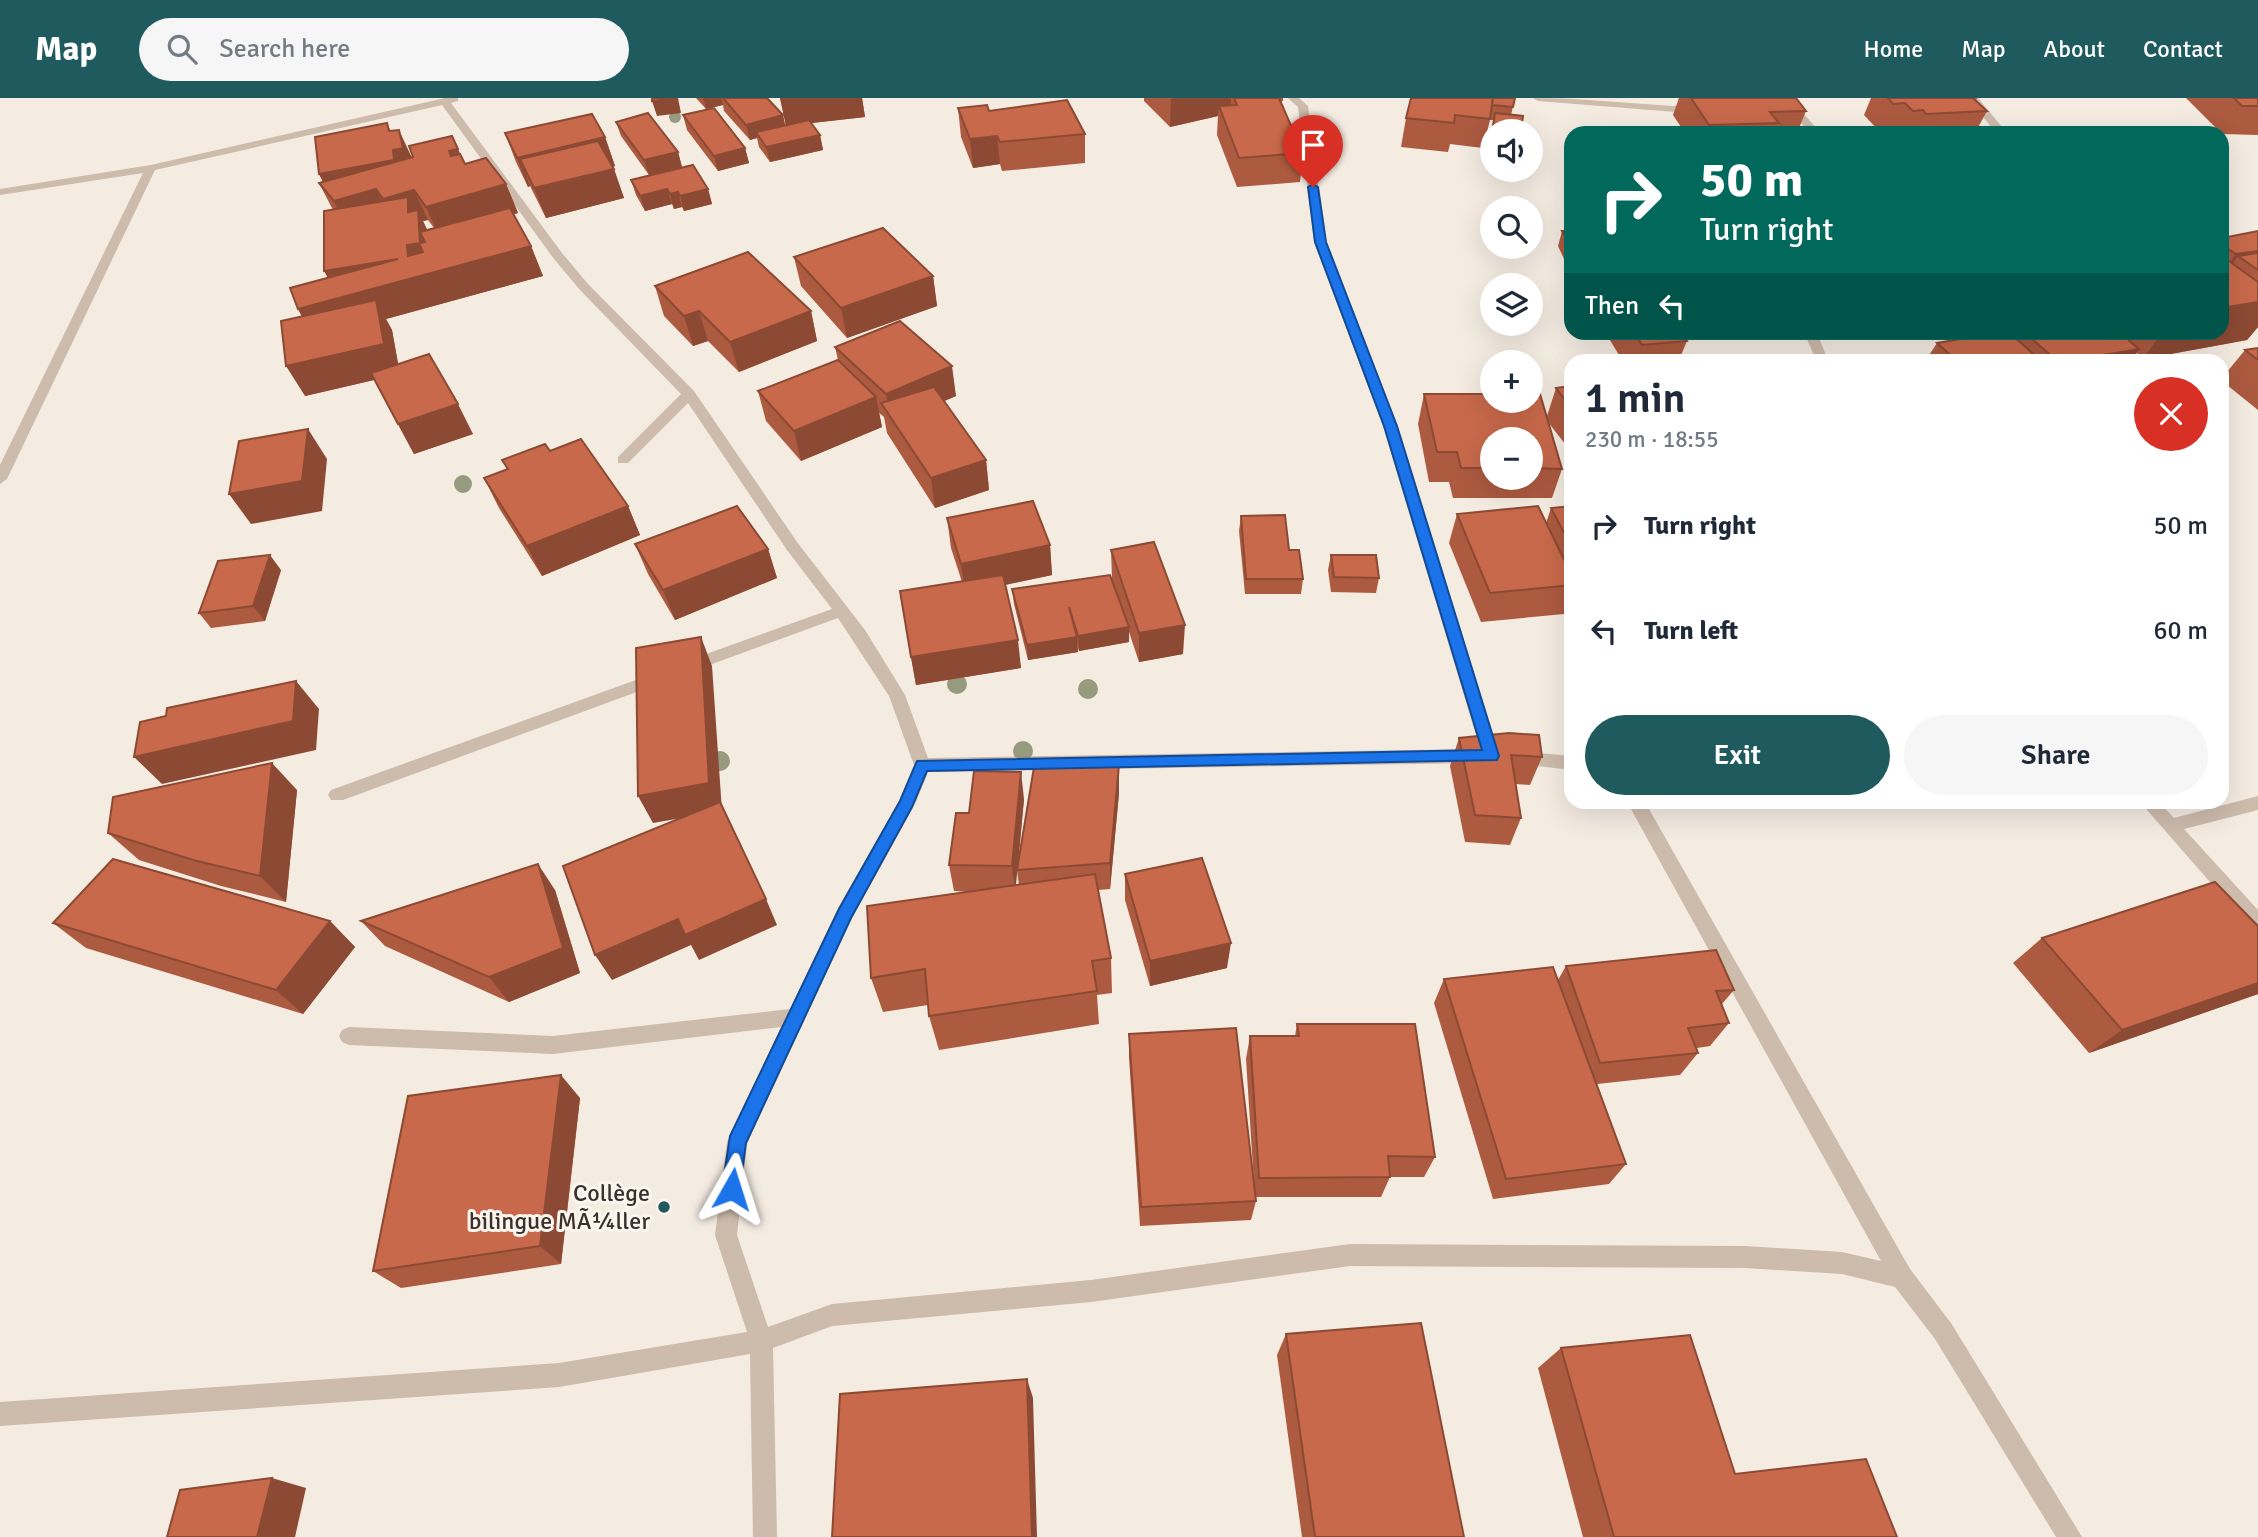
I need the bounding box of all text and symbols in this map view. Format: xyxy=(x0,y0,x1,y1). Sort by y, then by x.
search box xyxy=(139,18,629,81)
text: Map xyxy=(35,29,97,70)
icon: search xyxy=(163,30,201,68)
text: Search here xyxy=(219,33,350,65)
text: Home xyxy=(1863,34,1923,64)
text: Map xyxy=(1961,34,2006,64)
text: About xyxy=(2044,34,2105,64)
text: Contact xyxy=(2143,34,2223,64)
pin xyxy=(1283,115,1343,187)
map controls xyxy=(1480,119,1543,490)
button: sound xyxy=(1480,119,1543,182)
icon: arrive xyxy=(1294,126,1332,164)
text: 50 m xyxy=(1700,150,1803,210)
icon: right xyxy=(1585,154,1676,245)
button: search xyxy=(1480,196,1543,259)
text: Turn right xyxy=(1700,210,1833,249)
button: layers xyxy=(1480,273,1543,336)
icon: left xyxy=(1653,287,1691,325)
text: Then xyxy=(1585,290,1639,322)
button: + xyxy=(1480,350,1543,413)
text: 1 min xyxy=(1585,373,1686,424)
button: close xyxy=(2134,377,2208,451)
text: 230 m · 18:55 xyxy=(1585,425,1719,454)
button: − xyxy=(1480,427,1543,490)
icon: right xyxy=(1585,507,1623,545)
text: Turn right xyxy=(1644,510,1756,542)
text: 50 m xyxy=(2153,510,2208,542)
icon: left xyxy=(1585,612,1623,650)
text: Turn left xyxy=(1644,615,1738,647)
text: 60 m xyxy=(2153,615,2208,647)
button: Exit xyxy=(1585,715,1890,795)
button: Share xyxy=(1904,715,2208,795)
position arrow xyxy=(695,1152,769,1226)
place label: Collège bilingue MÃ¼ller xyxy=(469,1178,650,1236)
marker: Collège bilingue MÃ¼ller xyxy=(656,1199,672,1215)

